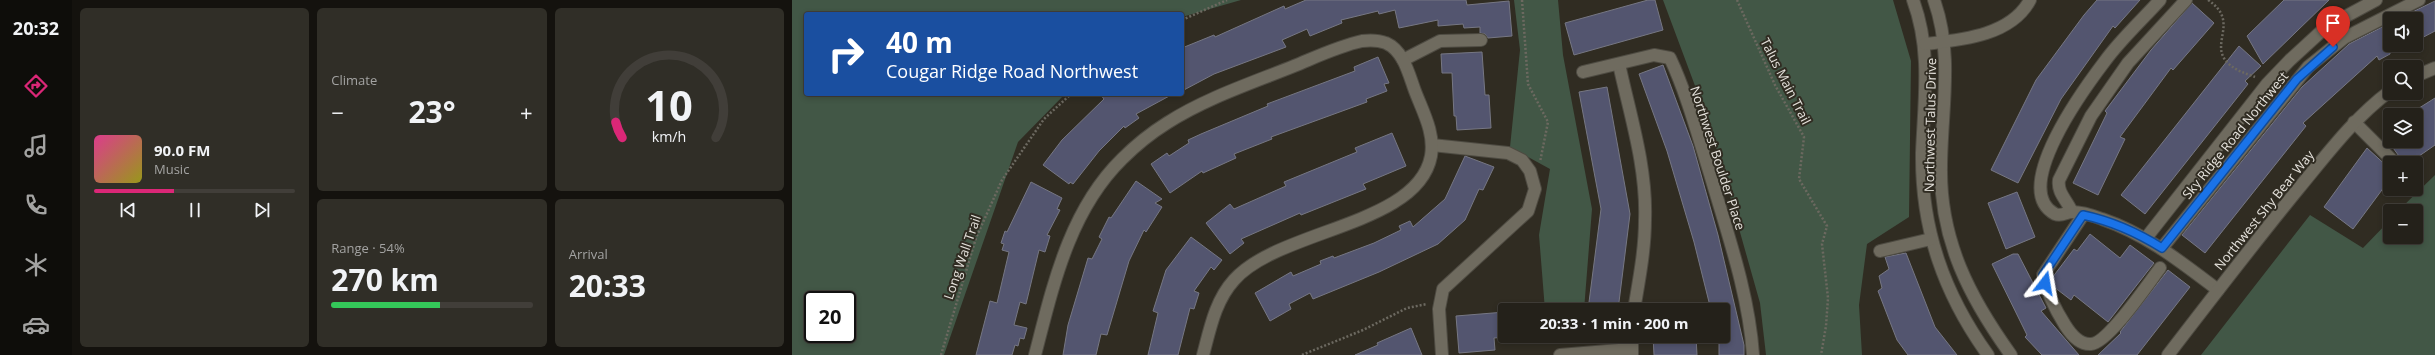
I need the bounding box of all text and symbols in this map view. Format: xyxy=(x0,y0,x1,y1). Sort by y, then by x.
pin xyxy=(2316,6,2350,47)
icon: arrive xyxy=(2322,12,2344,34)
map controls xyxy=(2383,12,2423,244)
button: sound xyxy=(2383,12,2423,52)
text: 20:32 xyxy=(13,16,59,40)
text: 40 m xyxy=(886,23,953,61)
icon: right xyxy=(820,28,872,80)
street label: Talus Main Trail xyxy=(1756,35,1816,127)
street label: Northwest Talus Drive xyxy=(1920,58,1940,192)
text: Cougar Ridge Road Northwest xyxy=(886,59,1138,83)
button: search xyxy=(2383,60,2423,100)
street label: Sky Ridge Road Northwest xyxy=(2178,67,2292,202)
text: Climate xyxy=(331,71,377,89)
icon: directions xyxy=(22,72,50,100)
text: 10 xyxy=(646,76,693,132)
street label: Northwest Boulder Place xyxy=(1686,84,1750,232)
text: 23° xyxy=(408,91,456,132)
text: − xyxy=(331,97,344,127)
text: + xyxy=(520,97,533,127)
button: layers xyxy=(2383,108,2423,148)
text: km/h xyxy=(652,126,687,145)
icon: music xyxy=(22,132,50,160)
text: 90.0 FM xyxy=(154,140,210,160)
street label: Northwest Shy Bear Way xyxy=(2210,146,2318,274)
button: + xyxy=(2383,156,2423,196)
text: Music xyxy=(154,160,189,178)
icon: phone xyxy=(22,191,50,219)
icon: previous xyxy=(117,199,139,221)
icon: pause xyxy=(184,199,206,221)
icon: next xyxy=(251,199,273,221)
button: − xyxy=(2383,204,2423,244)
street label: Long Wall Trail xyxy=(939,212,985,302)
text: Range · 54% xyxy=(331,239,405,257)
text: Arrival xyxy=(569,245,608,263)
icon: climate xyxy=(22,251,50,279)
text: 270 km xyxy=(331,259,439,300)
position arrow xyxy=(2024,262,2066,304)
text: 20:33 xyxy=(569,265,646,306)
speed limit sign: 20 xyxy=(804,291,856,343)
icon: car xyxy=(22,311,50,339)
text: 20:33 · 1 min · 200 m xyxy=(1540,313,1688,333)

